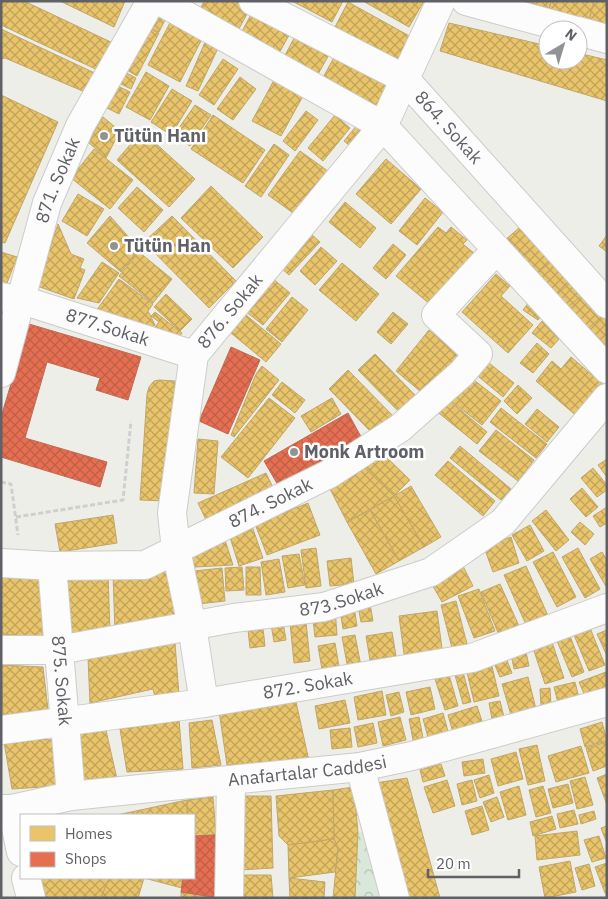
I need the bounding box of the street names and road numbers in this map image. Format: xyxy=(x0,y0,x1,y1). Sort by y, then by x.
street label: 864. Sokak xyxy=(410,86,488,169)
street label: 871. Sokak xyxy=(30,133,85,226)
street label: 876. Sokak xyxy=(192,268,268,353)
street label: 877.Sokak xyxy=(63,303,153,351)
street label: 874. Sokak xyxy=(224,472,316,533)
street label: 873.Sokak xyxy=(298,576,386,621)
street label: 875. Sokak xyxy=(47,634,77,727)
street label: 872. Sokak xyxy=(261,666,355,704)
street label: Anafartalar Caddesi xyxy=(227,750,389,791)

